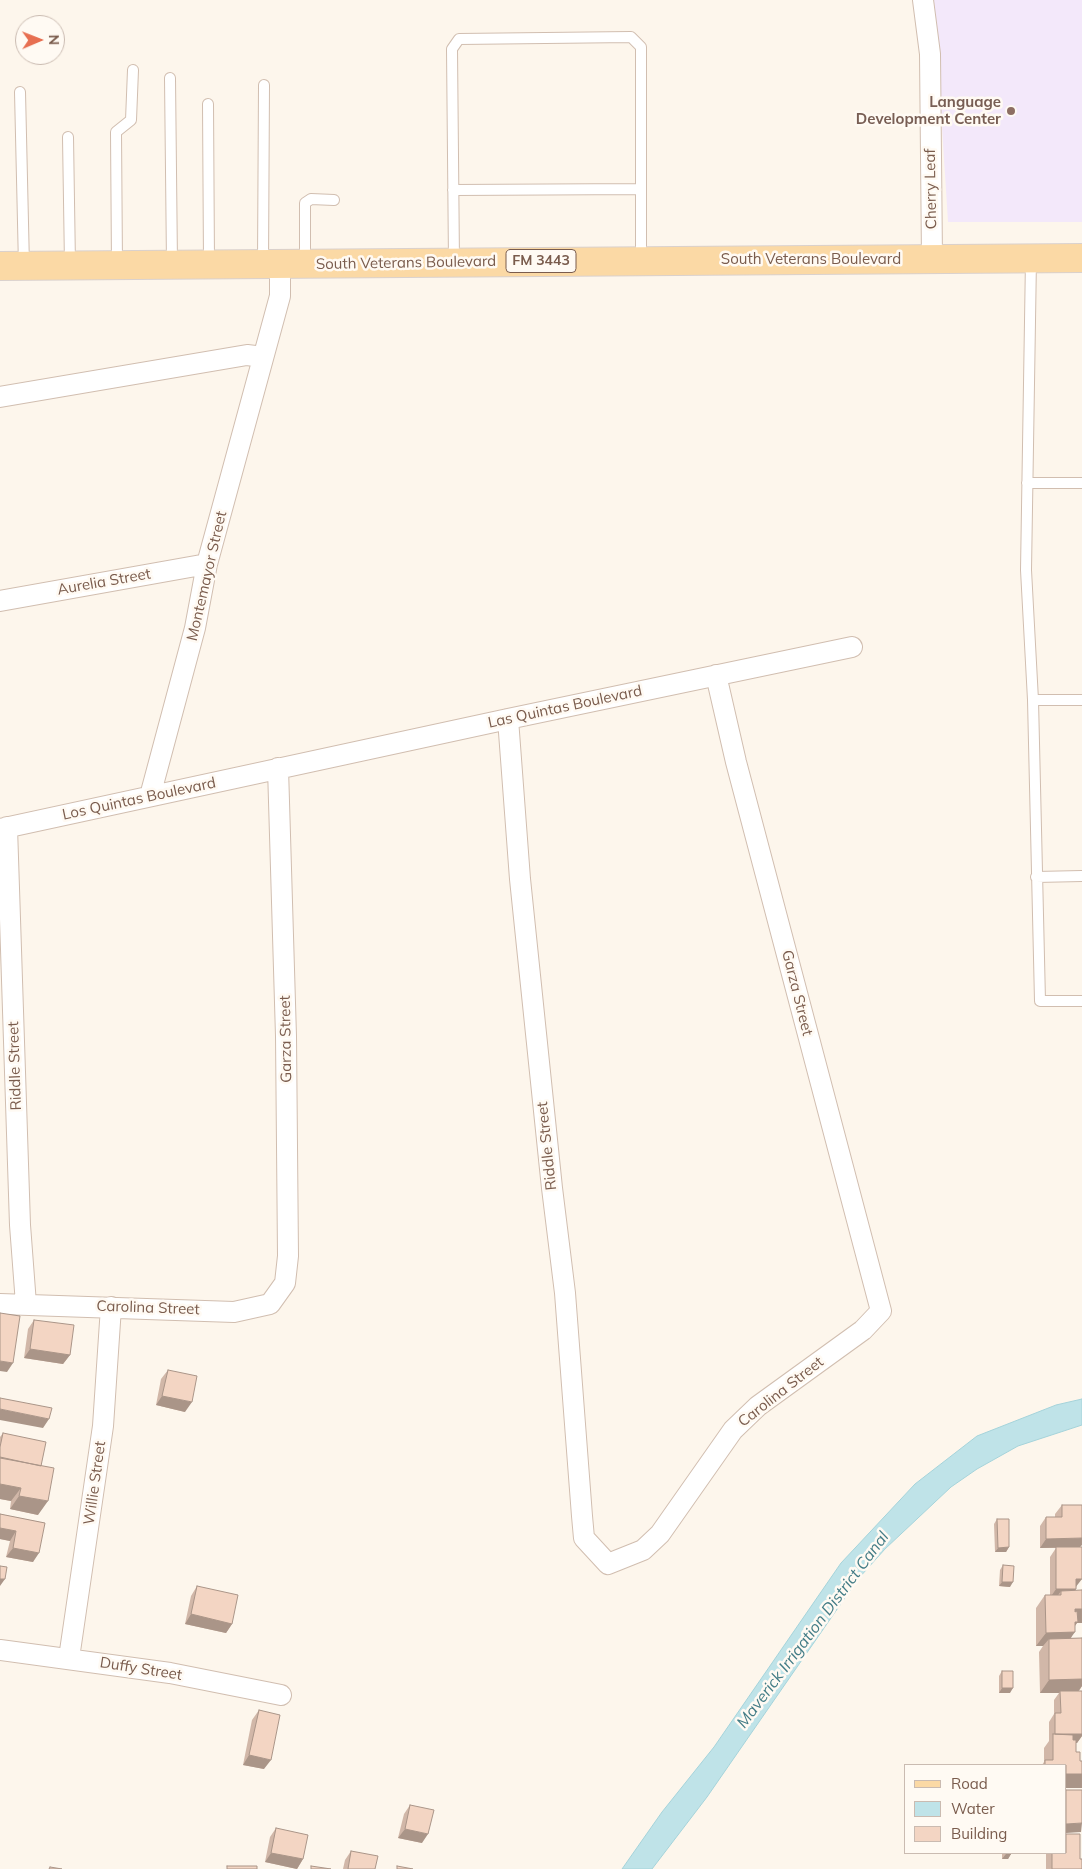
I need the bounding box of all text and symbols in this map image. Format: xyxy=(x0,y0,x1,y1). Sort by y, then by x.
north arrow xyxy=(15,15,65,65)
text: N xyxy=(45,34,63,45)
place label: Language Development Center xyxy=(856,93,1001,128)
marker: Language Development Center xyxy=(1005,105,1017,117)
street label: Cherry Leaf xyxy=(921,148,941,230)
road number: FM 3443 xyxy=(506,250,576,272)
street label: South Veterans Boulevard xyxy=(721,250,901,268)
street label: South Veterans Boulevard xyxy=(316,252,496,274)
street label: Montemayor Street xyxy=(183,509,231,643)
street label: Aurelia Street xyxy=(56,565,152,599)
street label: Las Quintas Boulevard xyxy=(486,682,644,732)
street label: Los Quintas Boulevard xyxy=(61,774,217,824)
street label: Garza Street xyxy=(778,948,816,1038)
street label: Garza Street xyxy=(276,995,296,1083)
street label: Riddle Street xyxy=(4,1021,26,1111)
street label: Riddle Street xyxy=(533,1101,561,1191)
street label: Carolina Street xyxy=(96,1297,200,1319)
street label: Carolina Street xyxy=(735,1353,827,1431)
street label: Willie Street xyxy=(80,1440,110,1526)
water label: Maverick Irrigation District Canal xyxy=(733,1528,893,1732)
street label: Duffy Street xyxy=(99,1654,183,1684)
legend xyxy=(904,1764,1067,1854)
text: Road xyxy=(951,1774,988,1793)
text: Water xyxy=(951,1799,995,1818)
text: Building xyxy=(951,1824,1007,1843)

